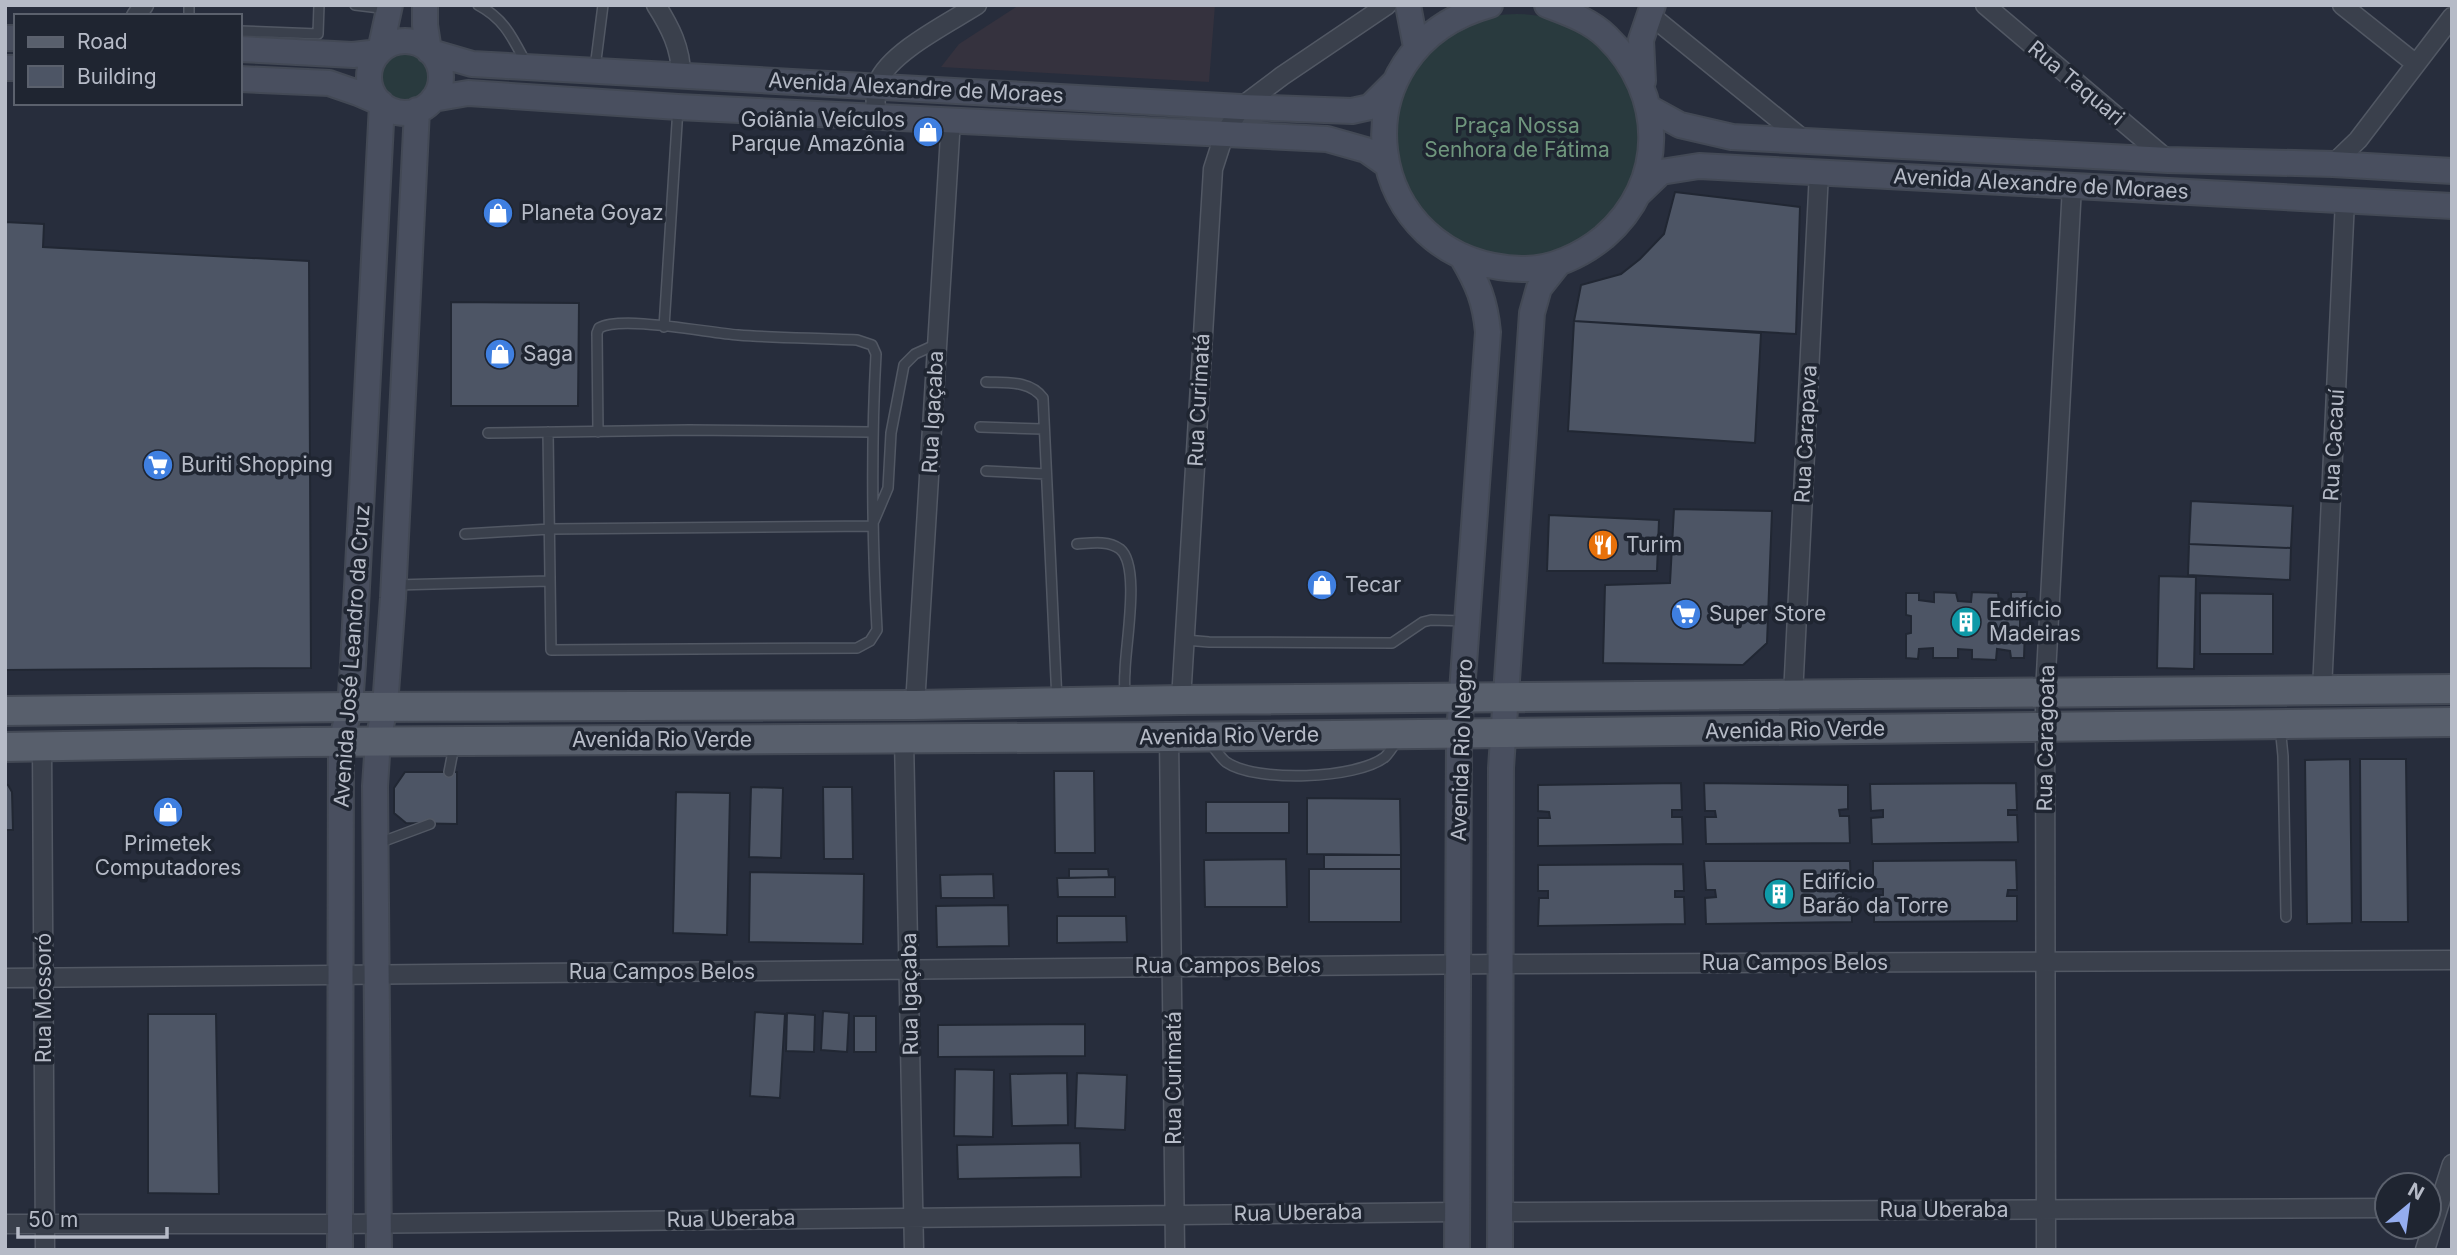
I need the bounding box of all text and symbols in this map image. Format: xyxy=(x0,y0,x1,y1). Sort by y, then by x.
legend xyxy=(14,14,242,105)
text: Road xyxy=(77,29,128,54)
street label: Rua Taquari xyxy=(2023,35,2129,130)
text: Building xyxy=(77,64,157,89)
street label: Avenida Alexandre de Moraes xyxy=(768,67,1064,108)
place label: Goiânia Veículos Parque Amazônia xyxy=(731,107,905,156)
park label: Praça Nossa Senhora de Fátima xyxy=(1424,113,1610,162)
shop icon: Goiânia Veículos Parque Amazônia xyxy=(911,115,945,149)
street label: Avenida Alexandre de Moraes xyxy=(1893,163,2189,204)
shop icon: Planeta Goyaz xyxy=(481,196,515,230)
place label: Planeta Goyaz xyxy=(521,200,664,225)
street label: Rua Curimatá xyxy=(1183,333,1214,467)
shop icon: Saga xyxy=(483,337,517,371)
place label: Saga xyxy=(523,341,573,366)
street label: Rua Igaçaba xyxy=(917,350,948,474)
street label: Rua Carapava xyxy=(1789,364,1822,504)
street label: Rua Cacauí xyxy=(2318,387,2349,502)
supermarket icon: Buriti Shopping xyxy=(141,448,175,482)
place label: Buriti Shopping xyxy=(181,452,333,477)
street label: Avenida José Leandro da Cruz xyxy=(328,504,375,808)
restaurant icon: Turim xyxy=(1586,528,1620,562)
place label: Turim xyxy=(1626,532,1682,557)
shop icon: Tecar xyxy=(1305,568,1339,602)
place label: Tecar xyxy=(1345,572,1401,597)
supermarket icon: Super Store xyxy=(1669,597,1703,631)
place label: Edifício Madeiras xyxy=(1989,597,2081,646)
place label: Super Store xyxy=(1709,601,1826,626)
building icon: Edifício Madeiras xyxy=(1949,605,1983,639)
street label: Avenida Rio Negro xyxy=(1446,658,1477,842)
street label: Rua Caragoata xyxy=(2032,664,2059,812)
street label: Avenida Rio Verde xyxy=(1705,715,1885,744)
street label: Avenida Rio Verde xyxy=(1139,721,1319,750)
street label: Avenida Rio Verde xyxy=(572,727,752,752)
shop icon: Primetek Computadores xyxy=(151,795,185,829)
place label: Primetek Computadores xyxy=(95,831,241,880)
place label: Edifício Barão da Torre xyxy=(1802,869,1949,918)
building icon: Edifício Barão da Torre xyxy=(1762,877,1796,911)
street label: Rua Igaçaba xyxy=(896,932,923,1056)
street label: Rua Mossoró xyxy=(31,933,56,1063)
street label: Rua Campos Belos xyxy=(1702,950,1888,975)
street label: Rua Campos Belos xyxy=(1135,953,1321,978)
street label: Rua Campos Belos xyxy=(569,959,755,984)
street label: Rua Curimatá xyxy=(1161,1011,1186,1145)
north arrow xyxy=(2373,1171,2443,1241)
text: N xyxy=(2404,1178,2428,1205)
scale bar xyxy=(18,1196,166,1240)
street label: Rua Uberaba xyxy=(1880,1197,2008,1222)
street label: Rua Uberaba xyxy=(1233,1199,1363,1226)
street label: Rua Uberaba xyxy=(666,1205,796,1232)
text: 50 m xyxy=(28,1207,78,1232)

